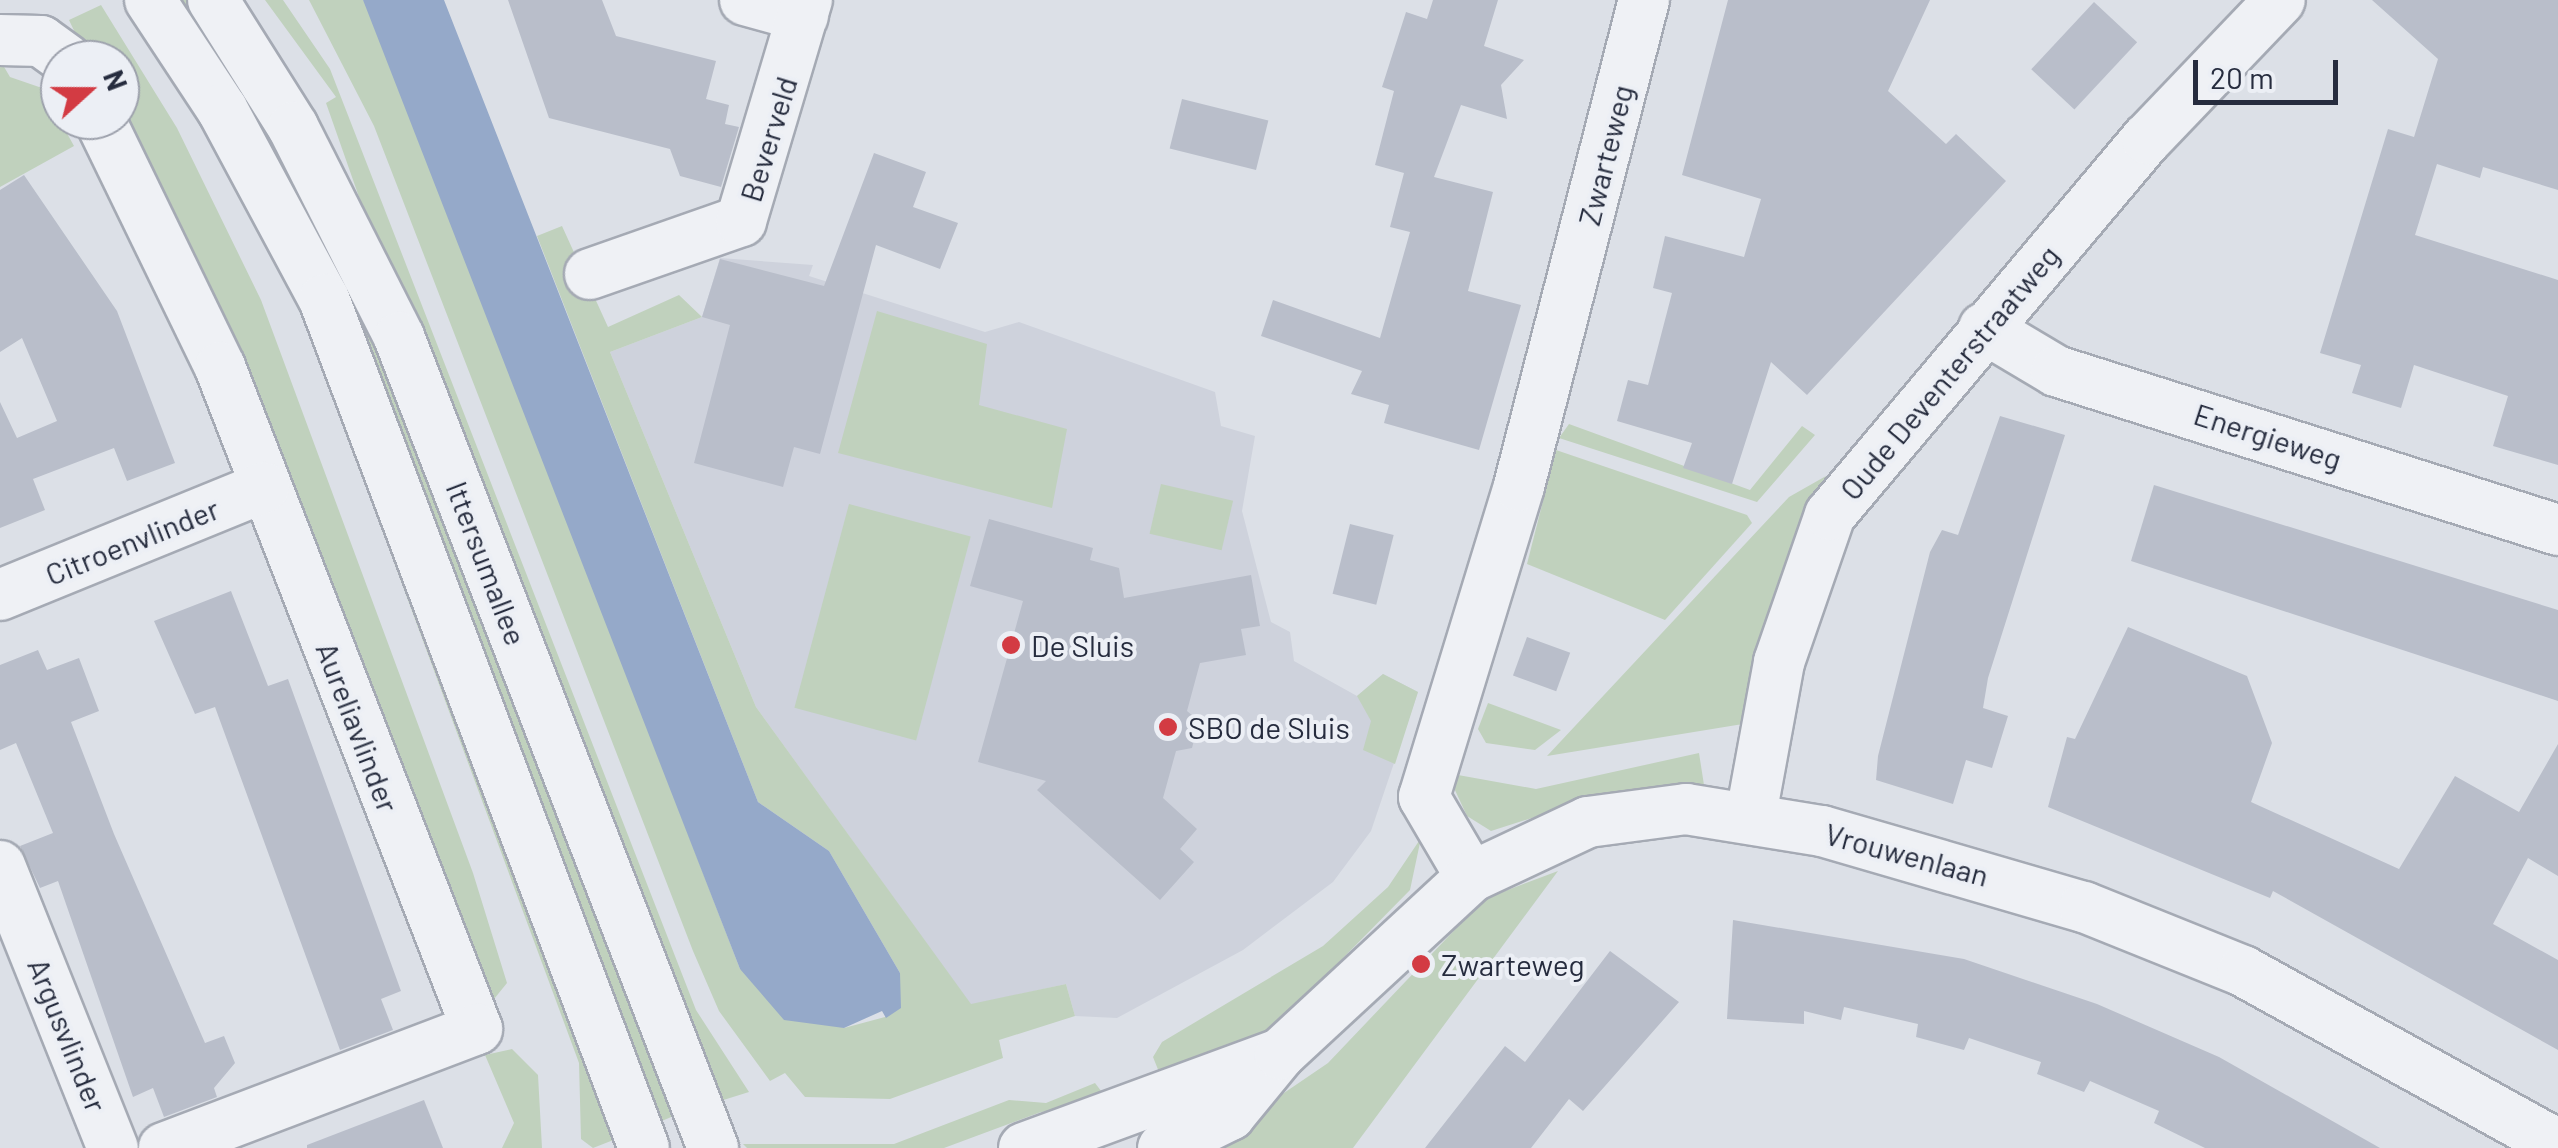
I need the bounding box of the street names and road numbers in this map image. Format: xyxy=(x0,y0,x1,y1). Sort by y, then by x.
street label: Beverveld xyxy=(732,72,804,206)
street label: Zwarteweg xyxy=(1570,81,1640,229)
street label: Oude Deventerstraatweg xyxy=(1832,237,2066,507)
street label: Energieweg xyxy=(2190,395,2346,477)
street label: Ittersumallee xyxy=(439,476,535,650)
street label: Citroenvlinder xyxy=(40,490,224,592)
street label: Aureliavlinder xyxy=(309,637,407,817)
street label: Vrouwenlaan xyxy=(1821,815,1993,893)
street label: Argusvlinder xyxy=(21,953,115,1117)

